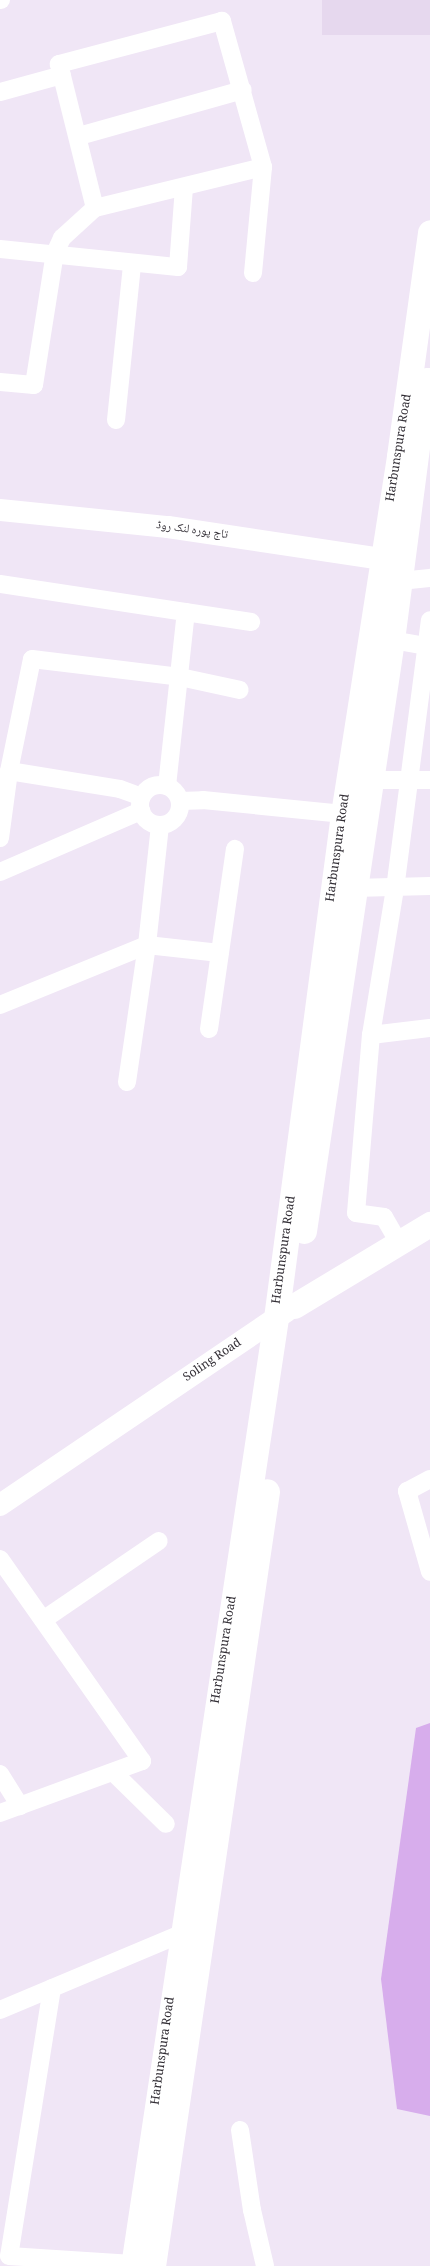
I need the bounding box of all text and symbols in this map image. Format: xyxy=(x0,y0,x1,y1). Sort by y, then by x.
street label: Harbunspura Road xyxy=(384,393,416,503)
street label: تاج پورہ لنک روڈ xyxy=(155,519,229,543)
street label: Harbunspura Road xyxy=(324,793,354,903)
street label: Harbunspura Road xyxy=(270,1195,300,1305)
street label: Soling Road xyxy=(181,1336,245,1386)
street label: Harbunspura Road xyxy=(209,1595,241,1705)
street label: Harbunspura Road xyxy=(149,1996,179,2106)

